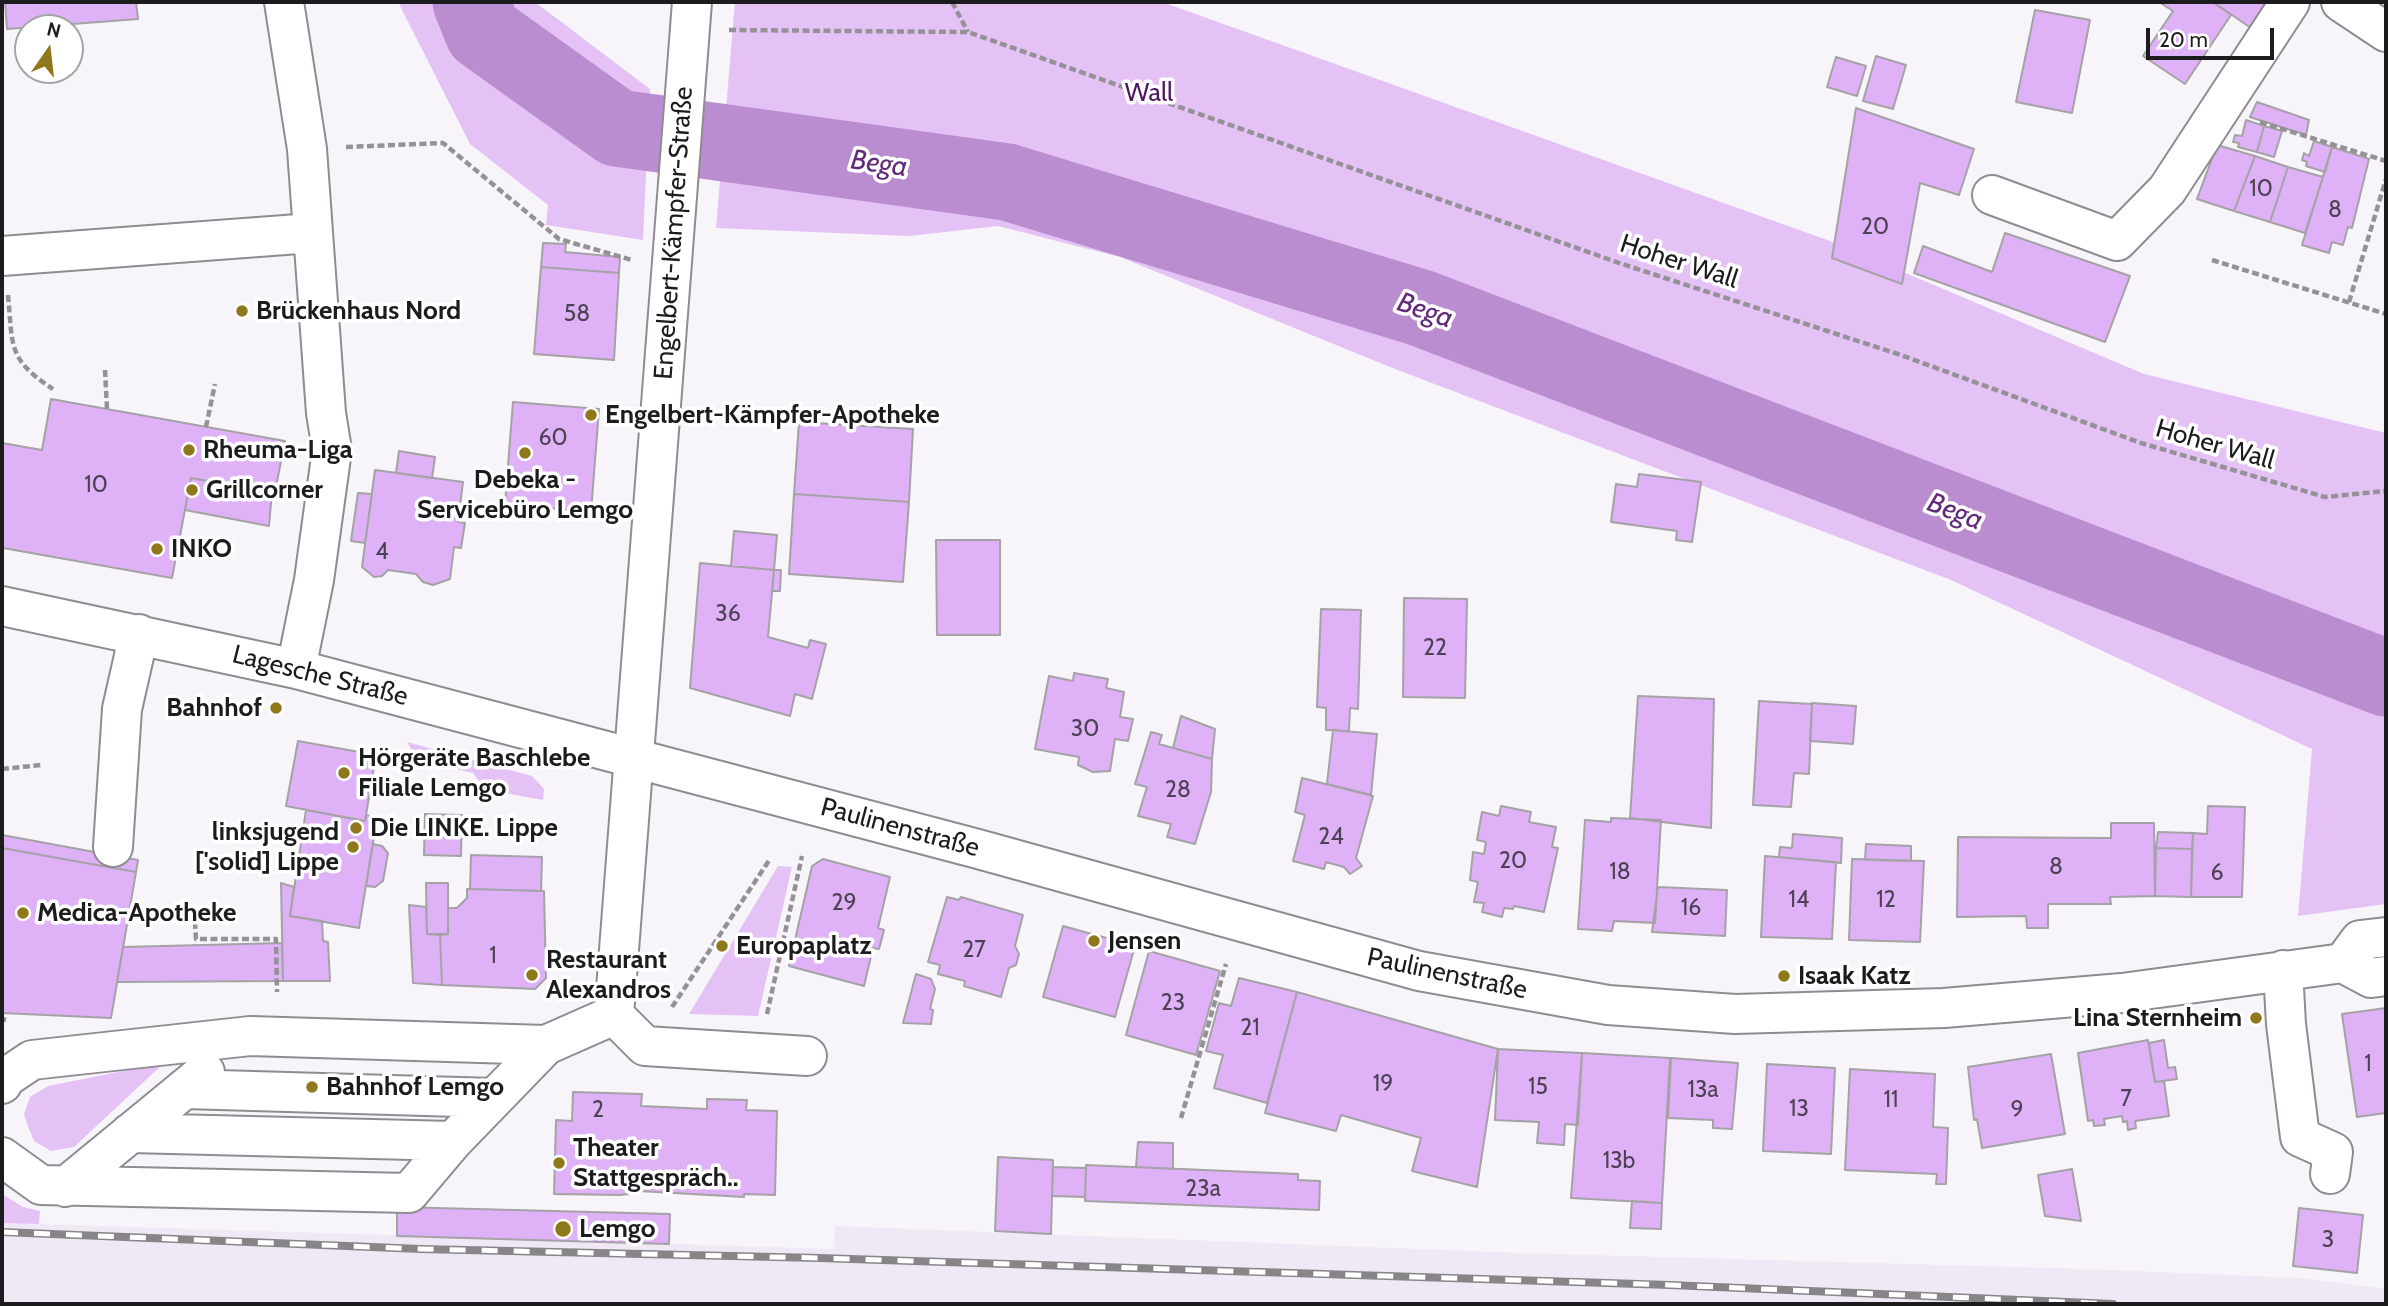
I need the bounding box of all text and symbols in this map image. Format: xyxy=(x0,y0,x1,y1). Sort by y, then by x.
north arrow xyxy=(14,14,84,84)
scale bar xyxy=(2150,14,2278,58)
text: N xyxy=(44,17,63,43)
text: 20 m xyxy=(2159,27,2208,52)
park label: Wall xyxy=(1125,77,1173,109)
street label: Engelbert-Kämpfer-Straße xyxy=(648,86,700,380)
water label: Bega xyxy=(849,143,909,185)
house number: 10 xyxy=(2249,175,2273,203)
house number: 8 xyxy=(2328,196,2342,224)
house number: 20 xyxy=(1861,213,1889,241)
street label: Hoher Wall xyxy=(1616,228,1742,296)
water label: Bega xyxy=(1393,286,1457,336)
place label: Brückenhaus Nord xyxy=(256,295,461,327)
house number: 58 xyxy=(564,300,590,328)
marker: Brückenhaus Nord xyxy=(234,303,250,319)
place label: Engelbert-Kämpfer-Apotheke xyxy=(605,399,940,431)
marker: Engelbert-Kämpfer-Apotheke xyxy=(583,407,599,423)
street label: Hoher Wall xyxy=(2152,413,2278,477)
house number: 60 xyxy=(538,424,568,452)
place label: Rheuma-Liga xyxy=(203,434,353,466)
marker: Rheuma-Liga xyxy=(181,442,197,458)
marker: Debeka - Servicebüro Lemgo xyxy=(517,445,533,461)
place label: Debeka - Servicebüro Lemgo xyxy=(417,464,633,526)
house number: 10 xyxy=(84,471,108,499)
place label: Grillcorner xyxy=(206,474,323,506)
marker: Grillcorner xyxy=(184,482,200,498)
water label: Bega xyxy=(1923,486,1987,538)
place label: INKO xyxy=(171,533,232,565)
house number: 4 xyxy=(375,538,389,566)
marker: INKO xyxy=(149,541,165,557)
house number: 36 xyxy=(715,600,741,628)
house number: 22 xyxy=(1423,634,1447,662)
street label: Lagesche Straße xyxy=(229,639,411,713)
place label: Bahnhof xyxy=(166,692,262,724)
marker: Bahnhof xyxy=(268,700,284,716)
house number: 30 xyxy=(1071,715,1099,743)
place label: Hörgeräte Baschlebe Filiale Lemgo xyxy=(358,742,590,804)
marker: Hörgeräte Baschlebe Filiale Lemgo xyxy=(336,765,352,781)
house number: 28 xyxy=(1165,776,1191,804)
street label: Paulinenstraße xyxy=(817,792,983,864)
place label: Die LINKE. Lippe xyxy=(370,812,558,844)
place label: linksjugend ['solid] Lippe xyxy=(195,816,339,878)
marker: Die LINKE. Lippe xyxy=(348,820,364,836)
house number: 24 xyxy=(1318,823,1344,851)
marker: linksjugend ['solid] Lippe xyxy=(345,839,361,855)
house number: 20 xyxy=(1499,847,1527,875)
house number: 8 xyxy=(2049,853,2063,881)
house number: 18 xyxy=(1609,858,1631,886)
house number: 6 xyxy=(2210,859,2224,887)
house number: 14 xyxy=(1789,886,1809,914)
house number: 12 xyxy=(1876,886,1896,914)
house number: 29 xyxy=(831,889,857,917)
house number: 16 xyxy=(1681,894,1701,922)
place label: Medica-Apotheke xyxy=(37,897,236,929)
marker: Medica-Apotheke xyxy=(15,905,31,921)
place label: Jensen xyxy=(1108,925,1181,957)
place label: Europaplatz xyxy=(736,930,871,962)
marker: Jensen xyxy=(1086,933,1102,949)
house number: 27 xyxy=(962,936,986,964)
marker: Europaplatz xyxy=(714,938,730,954)
house number: 1 xyxy=(489,942,497,970)
street label: Paulinenstraße xyxy=(1364,942,1530,1006)
place label: Restaurant Alexandros xyxy=(546,944,671,1006)
place label: Isaak Katz xyxy=(1798,960,1911,992)
marker: Restaurant Alexandros xyxy=(524,967,540,983)
marker: Isaak Katz xyxy=(1776,968,1792,984)
house number: 23 xyxy=(1161,989,1185,1017)
place label: Lina Sternheim xyxy=(2073,1002,2242,1034)
marker: Lina Sternheim xyxy=(2248,1010,2264,1026)
house number: 21 xyxy=(1240,1014,1260,1042)
house number: 1 xyxy=(2364,1050,2372,1078)
house number: 19 xyxy=(1373,1070,1393,1098)
place label: Bahnhof Lemgo xyxy=(326,1071,504,1103)
house number: 15 xyxy=(1528,1073,1548,1101)
house number: 13a xyxy=(1688,1076,1718,1104)
marker: Bahnhof Lemgo xyxy=(304,1079,320,1095)
house number: 7 xyxy=(2120,1085,2132,1113)
house number: 11 xyxy=(1884,1086,1898,1114)
house number: 13 xyxy=(1789,1095,1809,1123)
house number: 2 xyxy=(592,1096,604,1124)
house number: 9 xyxy=(2010,1096,2024,1124)
place label: Theater Stattgespräch.. xyxy=(573,1132,739,1194)
house number: 13b xyxy=(1603,1147,1635,1175)
marker: Theater Stattgespräch.. xyxy=(551,1155,567,1171)
house number: 23a xyxy=(1185,1175,1221,1203)
place label: Lemgo xyxy=(579,1213,656,1245)
marker: Lemgo xyxy=(553,1219,573,1239)
house number: 3 xyxy=(2322,1226,2334,1254)

